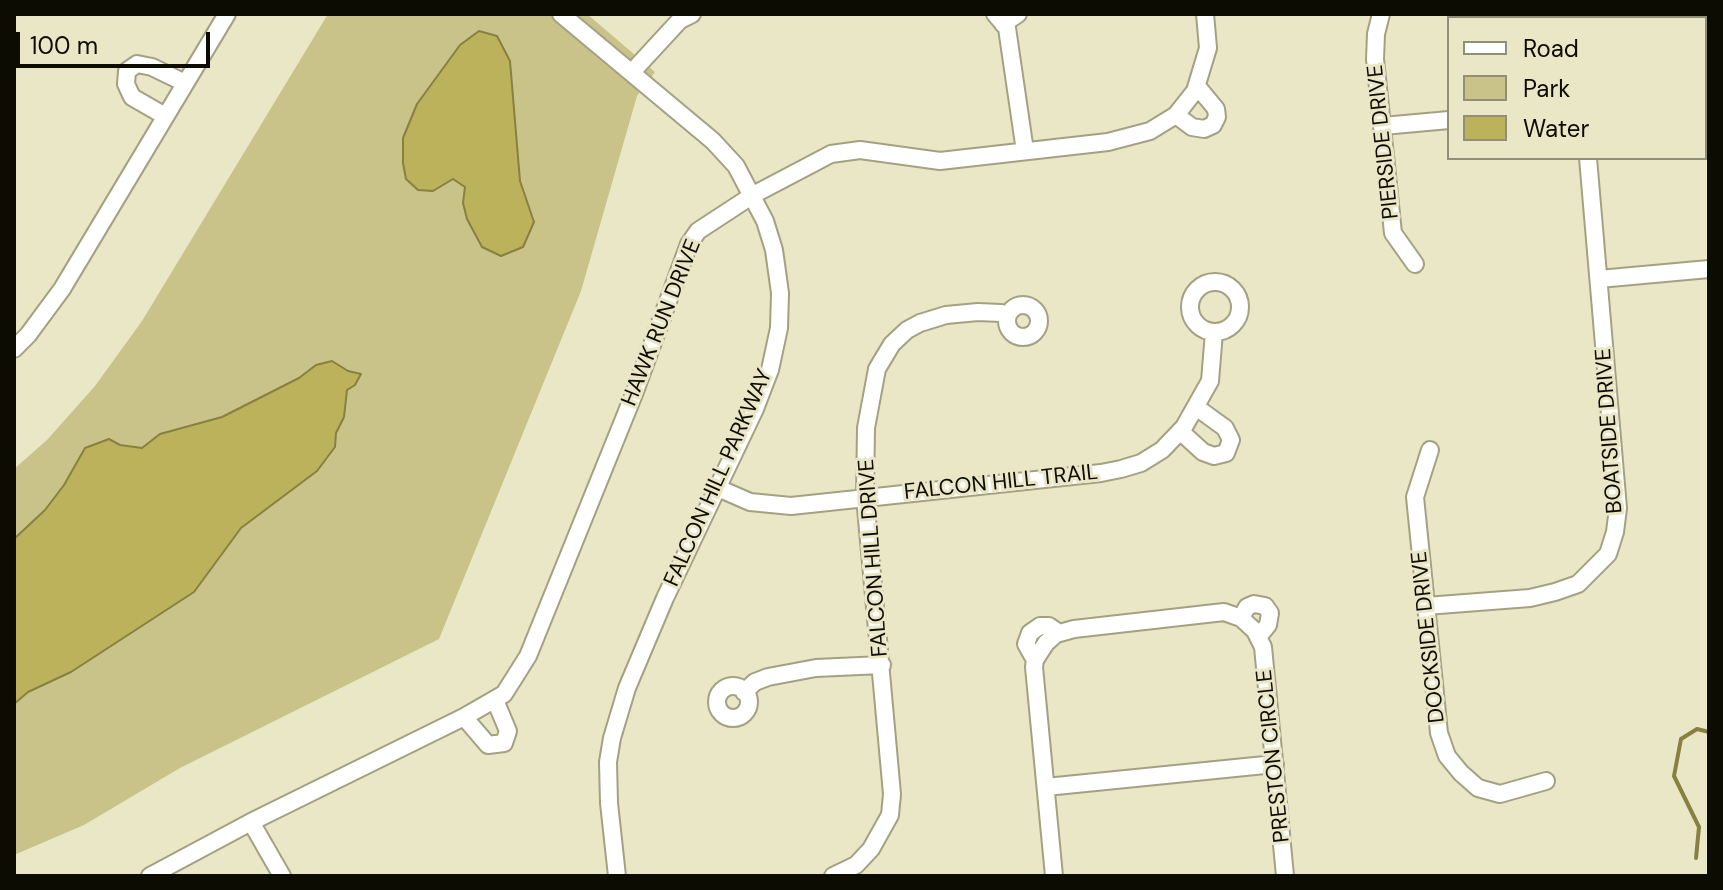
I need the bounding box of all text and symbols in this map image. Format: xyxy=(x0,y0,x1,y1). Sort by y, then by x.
scale bar xyxy=(20,16,214,66)
legend xyxy=(1447,16,1707,160)
text: 100 m xyxy=(30,30,98,61)
text: Road xyxy=(1523,33,1579,64)
street label: PIERSIDE DRIVE xyxy=(1363,63,1405,221)
text: Park xyxy=(1523,73,1570,104)
text: Water xyxy=(1523,113,1589,144)
street label: HAWK RUN DRIVE xyxy=(617,236,707,410)
street label: BOATSIDE DRIVE xyxy=(1591,347,1629,515)
street label: FALCON HILL PARKWAY xyxy=(659,365,779,591)
street label: FALCON HILL DRIVE xyxy=(854,458,894,658)
street label: FALCON HILL TRAIL xyxy=(903,460,1099,506)
street label: DOCKSIDE DRIVE xyxy=(1407,550,1451,724)
street label: PRESTON CIRCLE xyxy=(1252,668,1296,844)

